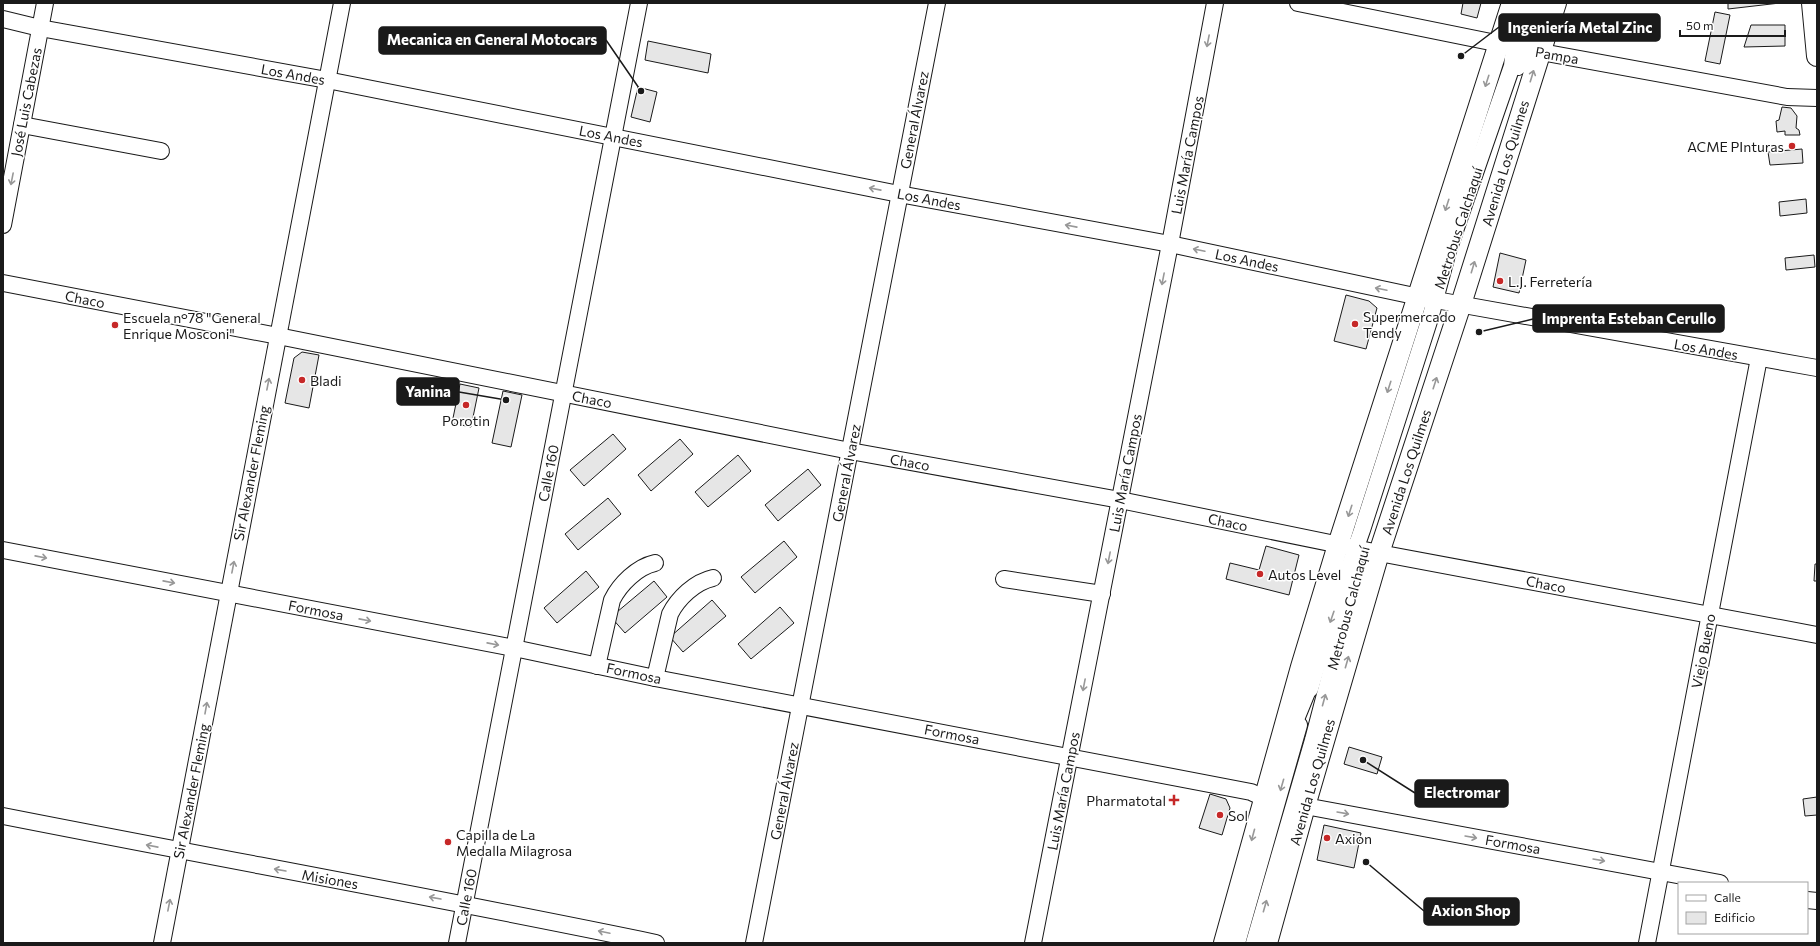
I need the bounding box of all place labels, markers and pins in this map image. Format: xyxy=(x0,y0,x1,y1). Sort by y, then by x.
callout: Ingeniería Metal Zinc xyxy=(1499,14,1660,41)
callout: Mecanica en General Motocars xyxy=(379,27,606,54)
place label: ACME PInturas xyxy=(1687,138,1784,155)
marker: ACME PInturas xyxy=(1787,141,1797,151)
place label: L.J. Ferretería xyxy=(1508,273,1592,290)
marker: L.J. Ferretería xyxy=(1495,276,1505,286)
callout: Imprenta Esteban Cerullo xyxy=(1533,305,1724,332)
place label: Supermercado Tendy xyxy=(1363,308,1456,341)
place label: Escuela n°78 "General Enrique Mosconi" xyxy=(123,309,261,342)
marker: Supermercado Tendy xyxy=(1350,319,1360,329)
marker: Escuela n°78 "General Enrique Mosconi" xyxy=(110,320,120,330)
place label: Bladi xyxy=(310,372,342,389)
marker: Bladi xyxy=(297,375,307,385)
callout: Yanina xyxy=(397,378,459,405)
marker: Porotin xyxy=(461,400,471,410)
place label: Porotin xyxy=(442,412,490,429)
place label: Autos Level xyxy=(1268,566,1341,583)
marker: Autos Level xyxy=(1255,569,1265,579)
callout: Electromar xyxy=(1415,780,1508,807)
place label: Pharmatotal xyxy=(1086,792,1166,809)
marker: Pharmatotal xyxy=(1169,795,1179,805)
place label: Sol xyxy=(1228,807,1248,824)
marker: Sol xyxy=(1215,810,1225,820)
place label: Capilla de La Medalla Milagrosa xyxy=(456,826,572,859)
place label: Axion xyxy=(1335,830,1372,847)
marker: Axion xyxy=(1322,833,1332,843)
marker: Capilla de La Medalla Milagrosa xyxy=(443,837,453,847)
callout: Axion Shop xyxy=(1424,898,1519,925)

